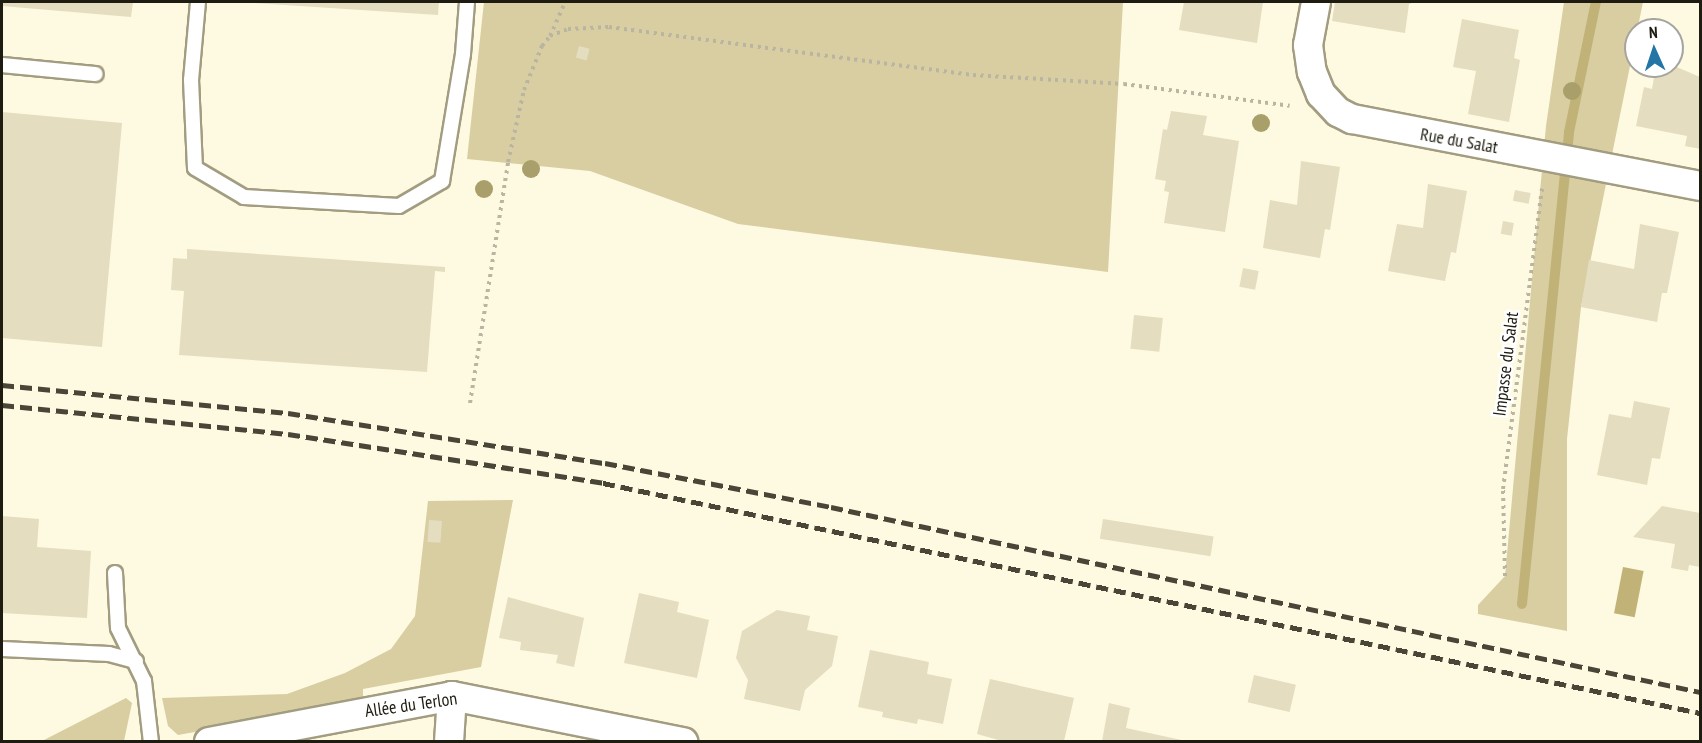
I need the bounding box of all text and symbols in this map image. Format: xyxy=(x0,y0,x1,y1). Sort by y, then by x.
north arrow xyxy=(1624,18,1684,78)
text: N xyxy=(1648,22,1658,42)
street label: Rue du Salat xyxy=(1419,124,1499,158)
street label: Impasse du Salat xyxy=(1489,311,1523,417)
street label: Allée du Terlon xyxy=(363,688,459,722)

